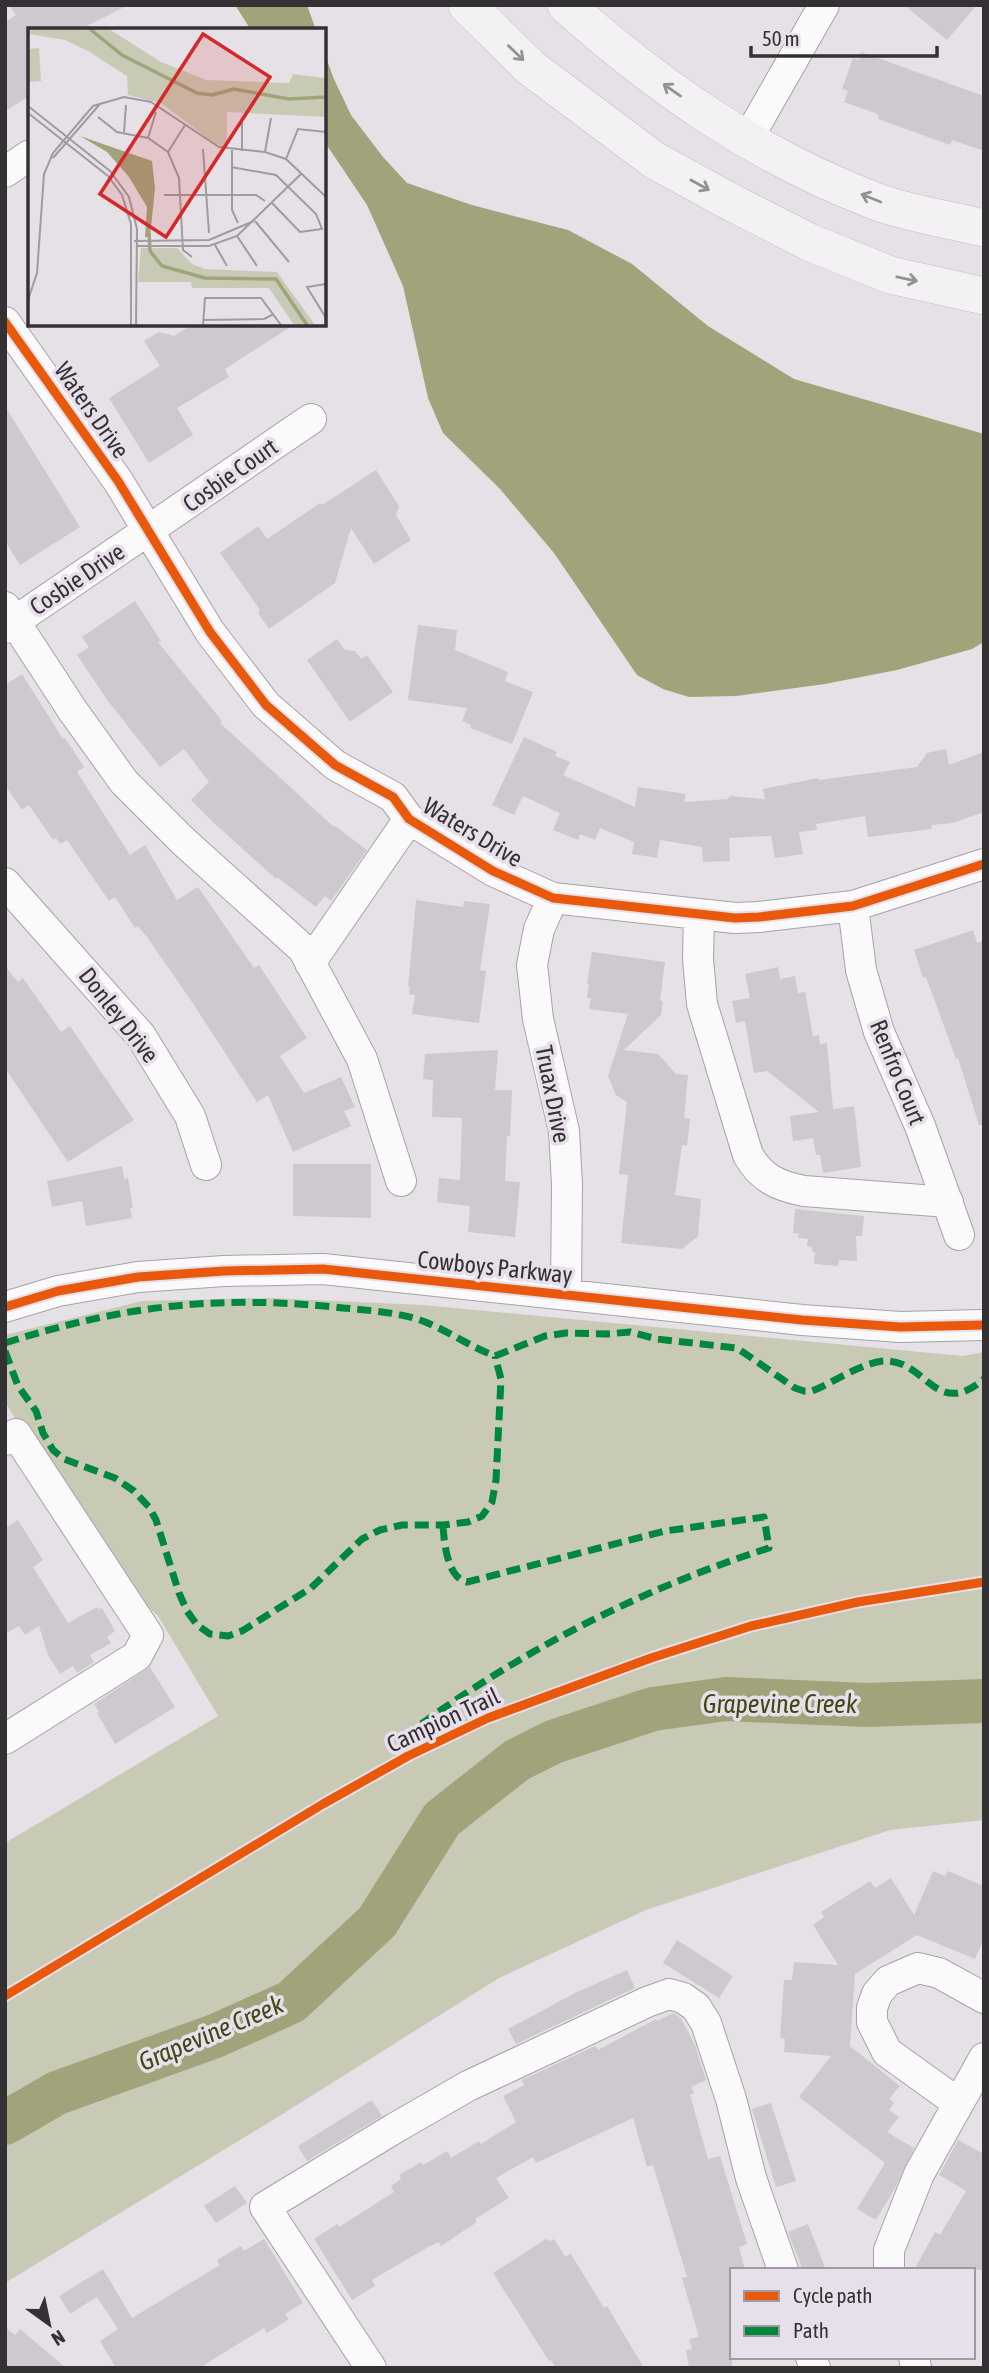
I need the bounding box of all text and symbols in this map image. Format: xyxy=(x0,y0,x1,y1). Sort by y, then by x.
scale bar xyxy=(751,14,936,58)
text: 50 m xyxy=(762,26,800,50)
inset map xyxy=(28,28,326,326)
one-way arrow xyxy=(507,45,524,62)
one-way arrow xyxy=(663,83,682,97)
one-way arrow xyxy=(689,179,710,192)
one-way arrow xyxy=(860,191,882,204)
one-way arrow xyxy=(895,273,918,286)
street label: Waters Drive xyxy=(49,357,135,463)
street label: Cosbie Court xyxy=(178,433,282,517)
street label: Cosbie Drive xyxy=(25,538,129,620)
street label: Waters Drive xyxy=(419,792,527,872)
street label: Donley Drive xyxy=(74,962,164,1068)
street label: Renfro Court xyxy=(865,1016,931,1128)
street label: Truax Drive xyxy=(530,1043,576,1145)
street label: Cowboys Parkway xyxy=(416,1245,574,1289)
street label: Campion Trail xyxy=(382,1682,504,1758)
water label: Grapevine Creek xyxy=(703,1689,858,1719)
water label: Grapevine Creek xyxy=(134,1989,288,2077)
legend xyxy=(730,2268,975,2359)
text: Cycle path xyxy=(793,2283,872,2307)
north arrow xyxy=(14,2289,84,2359)
text: Path xyxy=(793,2318,829,2342)
text: N xyxy=(48,2326,69,2351)

